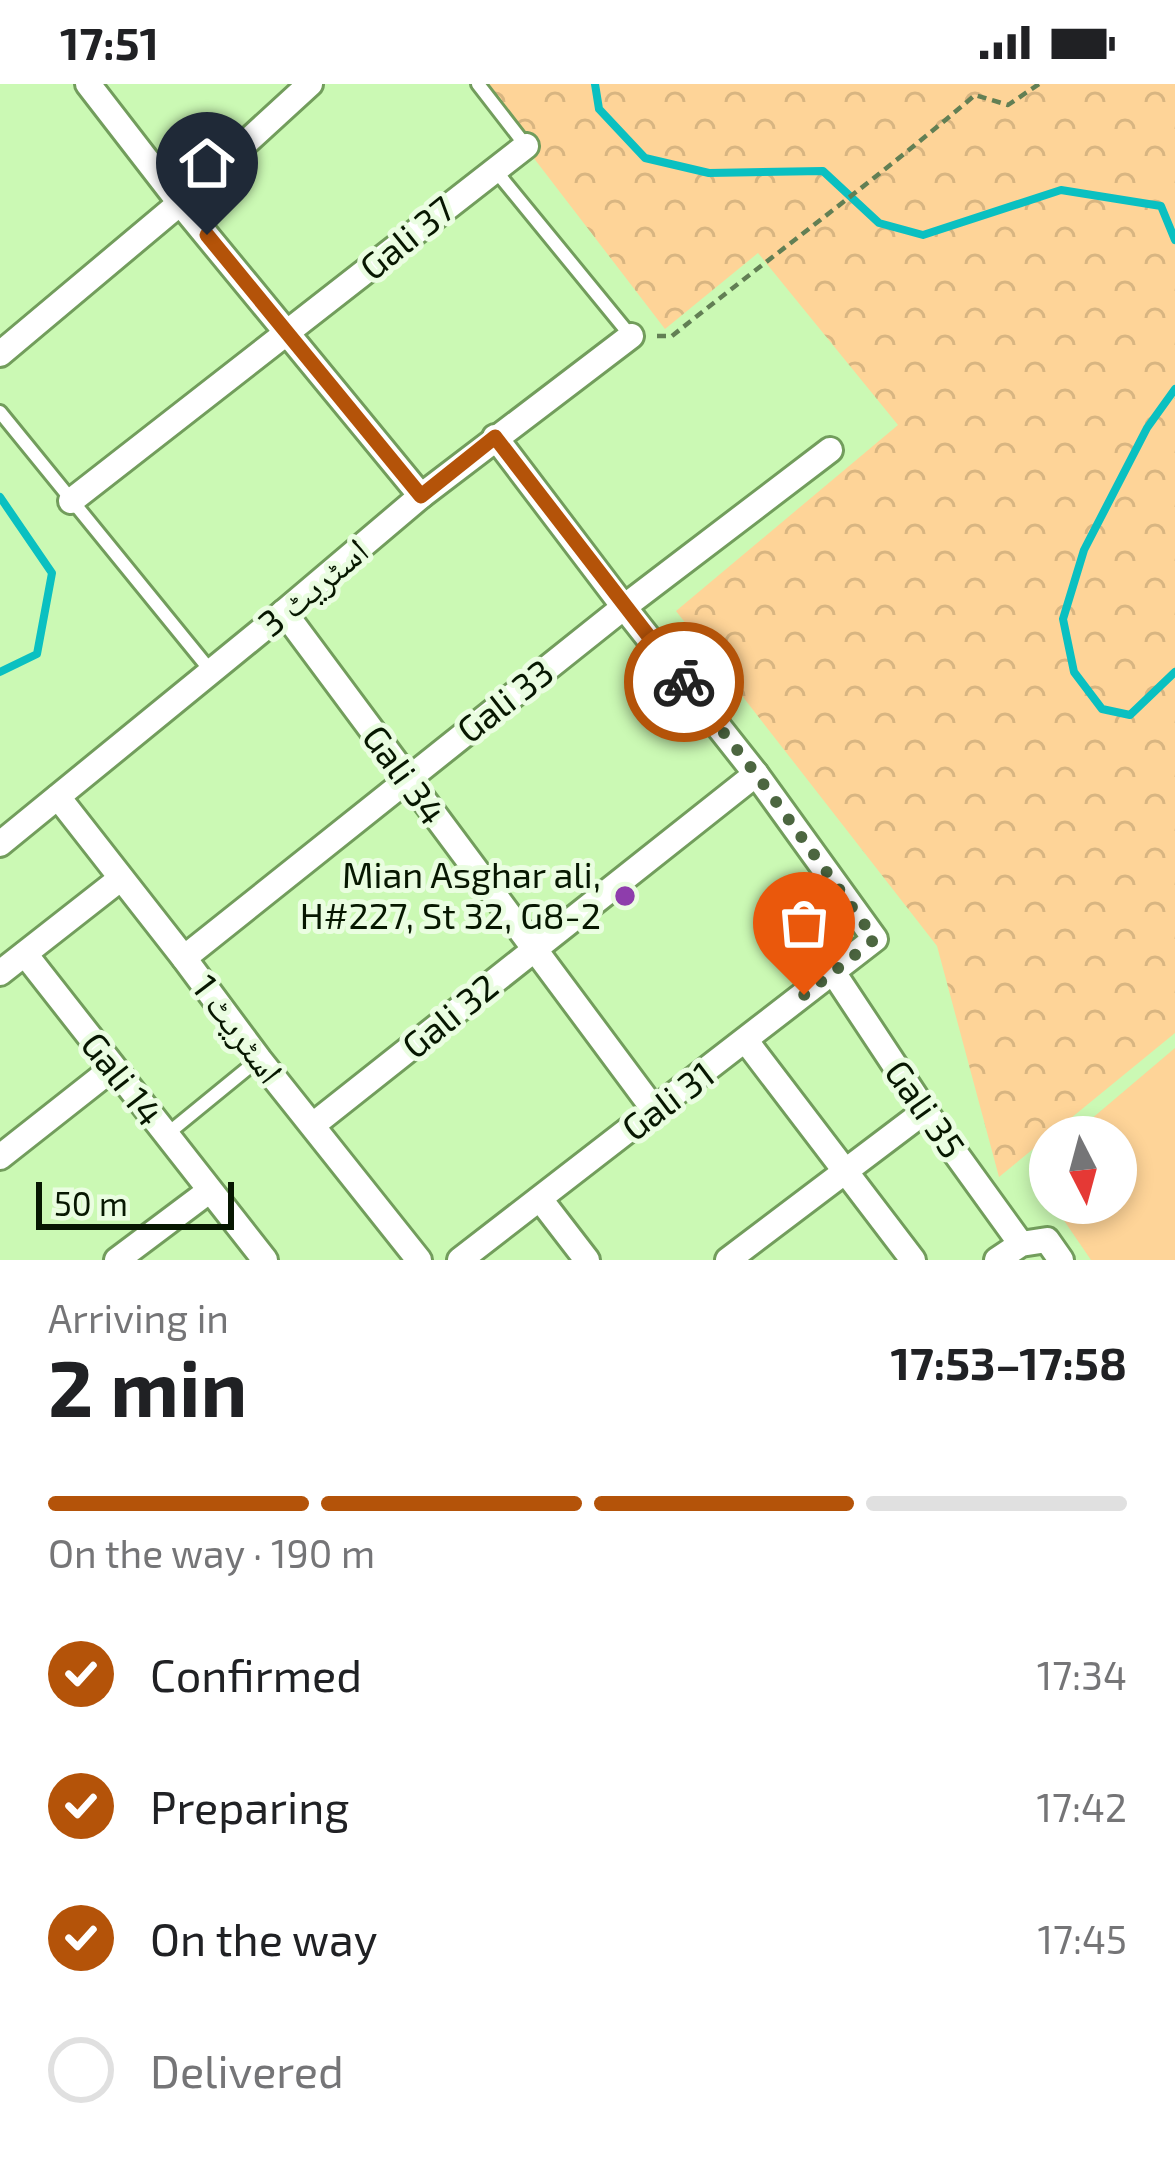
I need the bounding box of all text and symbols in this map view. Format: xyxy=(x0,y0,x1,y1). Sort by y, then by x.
text: 17:51 xyxy=(60,15,159,69)
pin xyxy=(156,112,258,235)
icon: home xyxy=(174,130,240,196)
street label: Gali 37 xyxy=(350,186,462,288)
street label: اسٹریٹ 3 xyxy=(249,528,376,644)
courier xyxy=(624,622,744,742)
street label: Gali 33 xyxy=(447,649,561,751)
icon: bike xyxy=(651,649,717,715)
street label: Gali 34 xyxy=(355,716,456,832)
place label: Mian Asghar ali, H#227, St 32, G8-2 xyxy=(300,852,601,936)
pin xyxy=(753,872,855,995)
marker: Mian Asghar ali, H#227, St 32, G8-2 xyxy=(612,883,638,909)
icon: bag xyxy=(771,890,837,956)
street label: Gali 32 xyxy=(393,963,505,1066)
street label: اسٹریٹ 1 xyxy=(184,966,294,1091)
street label: Gali 14 xyxy=(73,1023,173,1133)
street label: Gali 31 xyxy=(612,1051,722,1148)
street label: Gali 35 xyxy=(877,1051,975,1165)
north arrow xyxy=(1029,1116,1137,1224)
map controls xyxy=(1029,1116,1137,1224)
scale bar xyxy=(36,1176,234,1229)
text: 50 m xyxy=(54,1183,128,1223)
text: Arriving in xyxy=(48,1294,229,1341)
text: 17:53–17:58 xyxy=(890,1335,1127,1389)
text: 2 min xyxy=(48,1339,247,1433)
text: On the way · 190 m xyxy=(48,1529,375,1576)
icon: check xyxy=(48,1641,114,1707)
text: Confirmed xyxy=(150,1647,362,1701)
text: 17:34 xyxy=(1037,1651,1127,1698)
icon: check xyxy=(48,1773,114,1839)
text: Preparing xyxy=(150,1779,349,1833)
text: 17:42 xyxy=(1036,1783,1127,1830)
icon: check xyxy=(48,1905,114,1971)
text: On the way xyxy=(150,1911,377,1965)
text: 17:45 xyxy=(1037,1915,1127,1962)
text: Delivered xyxy=(150,2043,344,2097)

